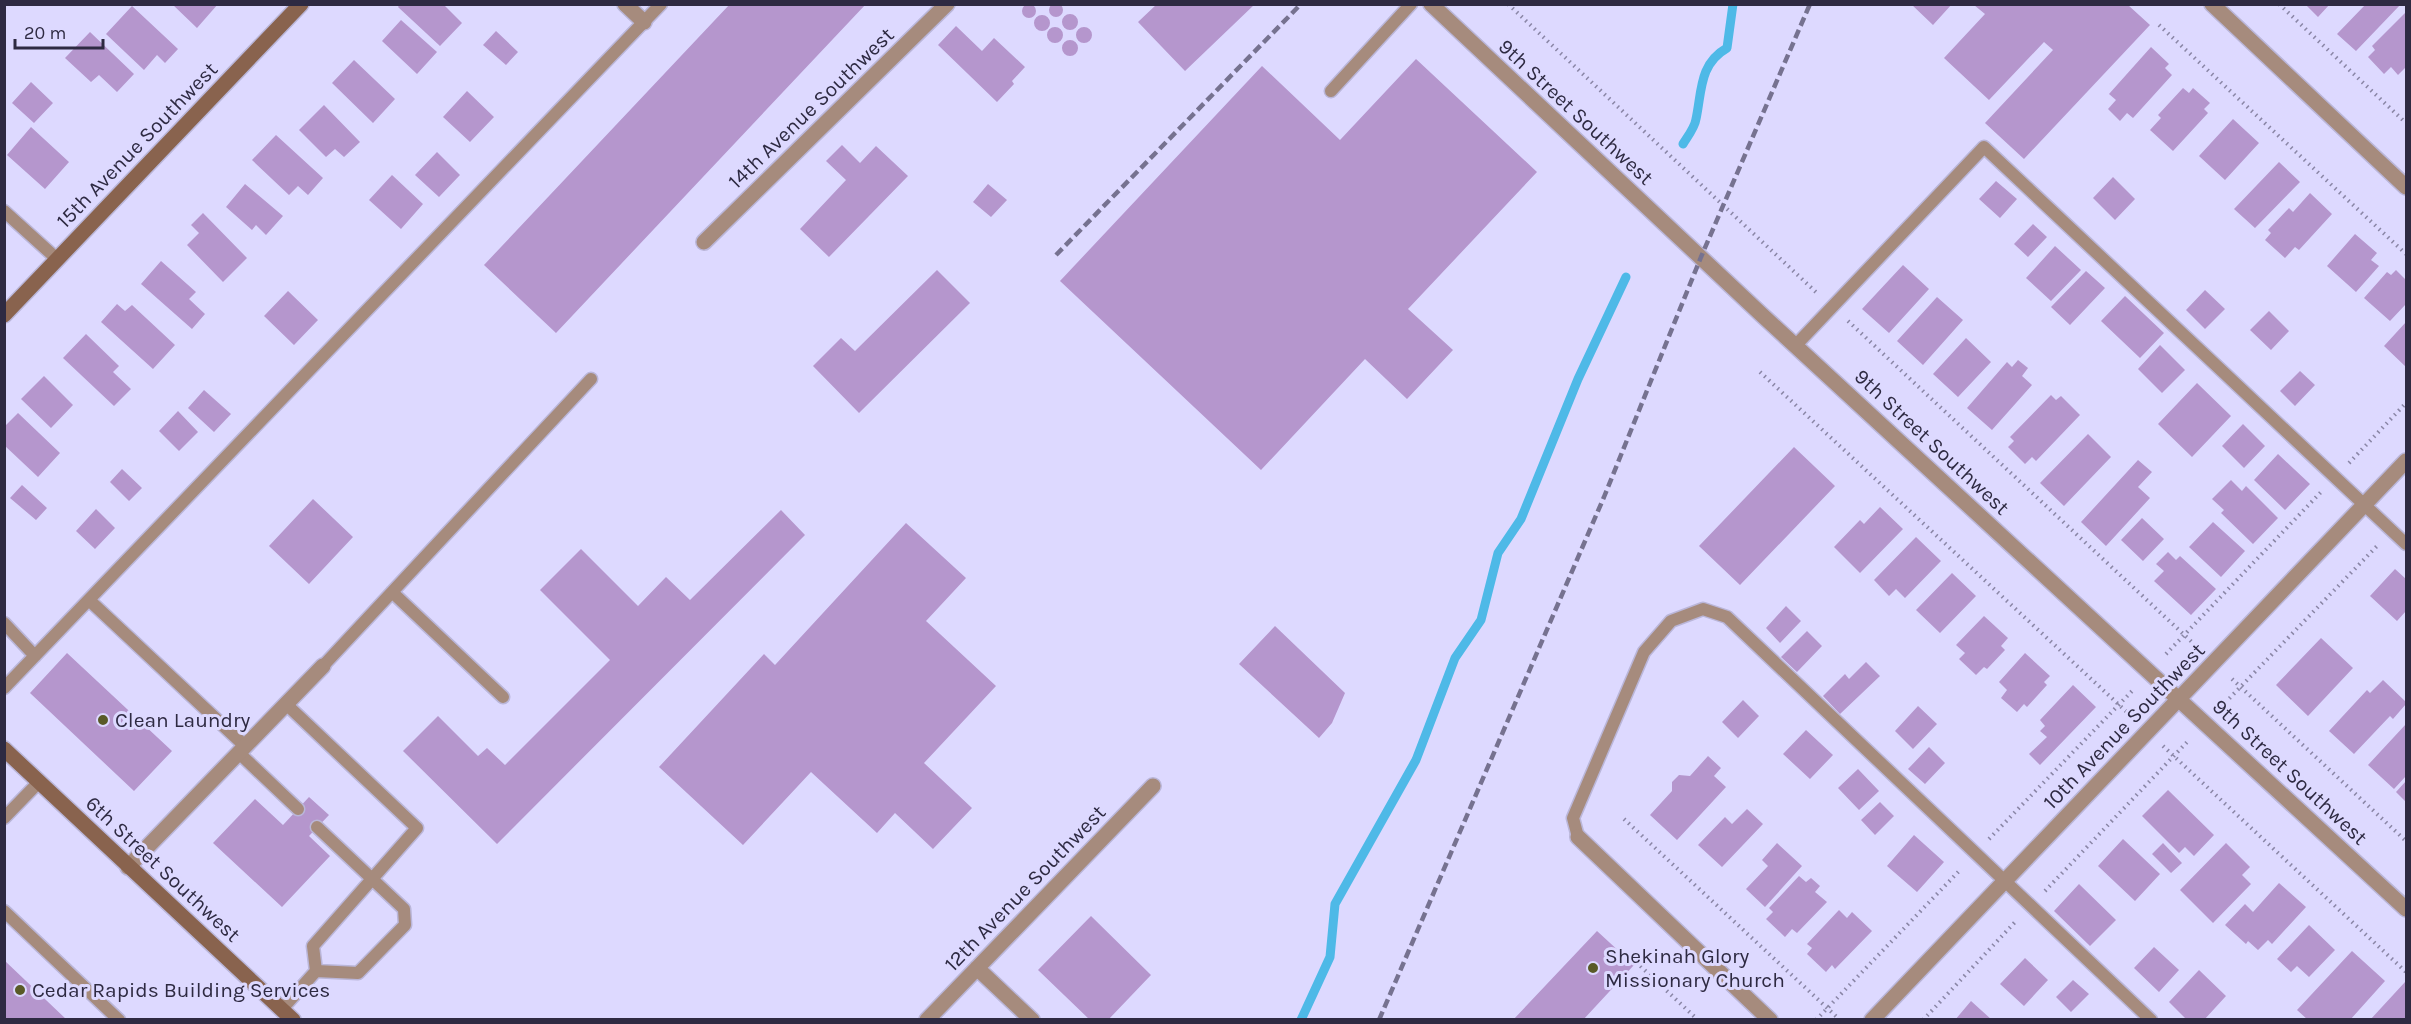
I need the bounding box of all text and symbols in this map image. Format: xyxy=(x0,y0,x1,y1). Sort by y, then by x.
scale bar xyxy=(15,12,104,50)
text: 20 m xyxy=(24,22,66,44)
street label: 14th Avenue Southwest xyxy=(723,23,899,193)
street label: 9th Street Southwest xyxy=(1494,34,1658,190)
street label: 15th Avenue Southwest xyxy=(52,57,222,233)
street label: 9th Street Southwest xyxy=(1850,364,2014,520)
street label: 10th Avenue Southwest xyxy=(2038,638,2210,814)
street label: 9th Street Southwest xyxy=(2208,694,2372,850)
place label: Clean Laundry xyxy=(115,708,251,732)
marker: Clean Laundry xyxy=(96,713,110,727)
street label: 6th Street Southwest xyxy=(81,791,245,947)
street label: 12th Avenue Southwest xyxy=(940,800,1111,976)
place label: Shekinah Glory Missionary Church xyxy=(1605,944,1785,992)
marker: Shekinah Glory Missionary Church xyxy=(1586,961,1600,975)
place label: Cedar Rapids Building Services xyxy=(32,978,330,1002)
marker: Cedar Rapids Building Services xyxy=(13,983,27,997)

